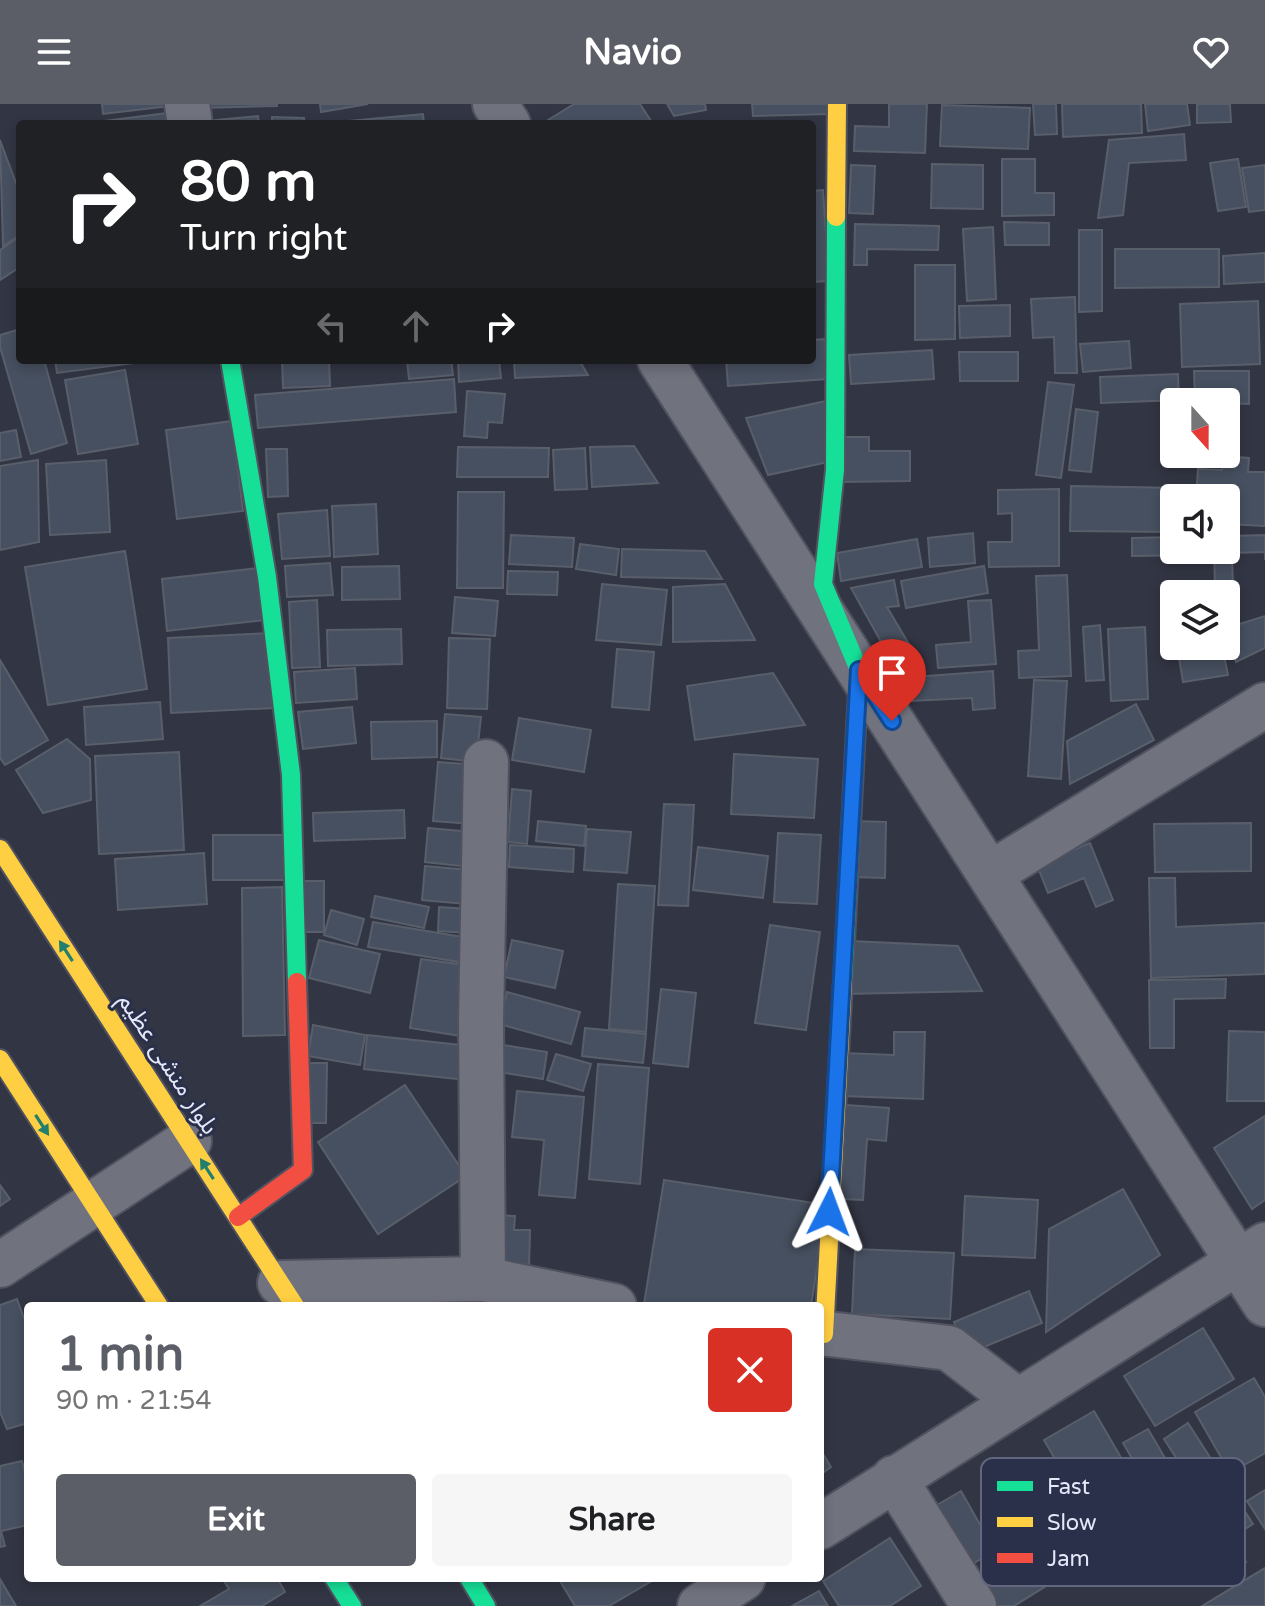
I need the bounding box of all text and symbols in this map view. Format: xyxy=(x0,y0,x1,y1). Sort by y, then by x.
icon: menu xyxy=(32,30,76,74)
icon: heart xyxy=(1189,30,1233,74)
text: Navio xyxy=(583,31,682,74)
text: 80 m xyxy=(180,149,316,216)
icon: right xyxy=(48,152,152,256)
text: Turn right xyxy=(180,217,347,260)
icon: left xyxy=(310,304,354,348)
icon: ahead xyxy=(394,304,438,348)
icon: right xyxy=(478,304,522,348)
north arrow xyxy=(1160,388,1240,468)
map controls xyxy=(1160,388,1240,660)
button: sound xyxy=(1160,484,1240,564)
button: layers xyxy=(1160,580,1240,660)
pin xyxy=(858,639,926,721)
icon: arrive xyxy=(870,651,914,695)
one-way arrow xyxy=(60,940,74,962)
street label: بلوار منشی عظیم xyxy=(110,988,224,1141)
one-way arrow xyxy=(35,1114,50,1135)
one-way arrow xyxy=(200,1159,215,1180)
position arrow xyxy=(787,1170,871,1254)
text: 1 min xyxy=(56,1326,184,1384)
button: close xyxy=(708,1328,792,1412)
text: 90 m · 21:54 xyxy=(56,1385,212,1416)
legend xyxy=(981,1458,1245,1586)
button: Exit xyxy=(56,1474,416,1566)
button: Share xyxy=(432,1474,792,1566)
text: Fast xyxy=(1047,1474,1090,1500)
text: Slow xyxy=(1047,1510,1097,1536)
text: Jam xyxy=(1047,1546,1090,1572)

